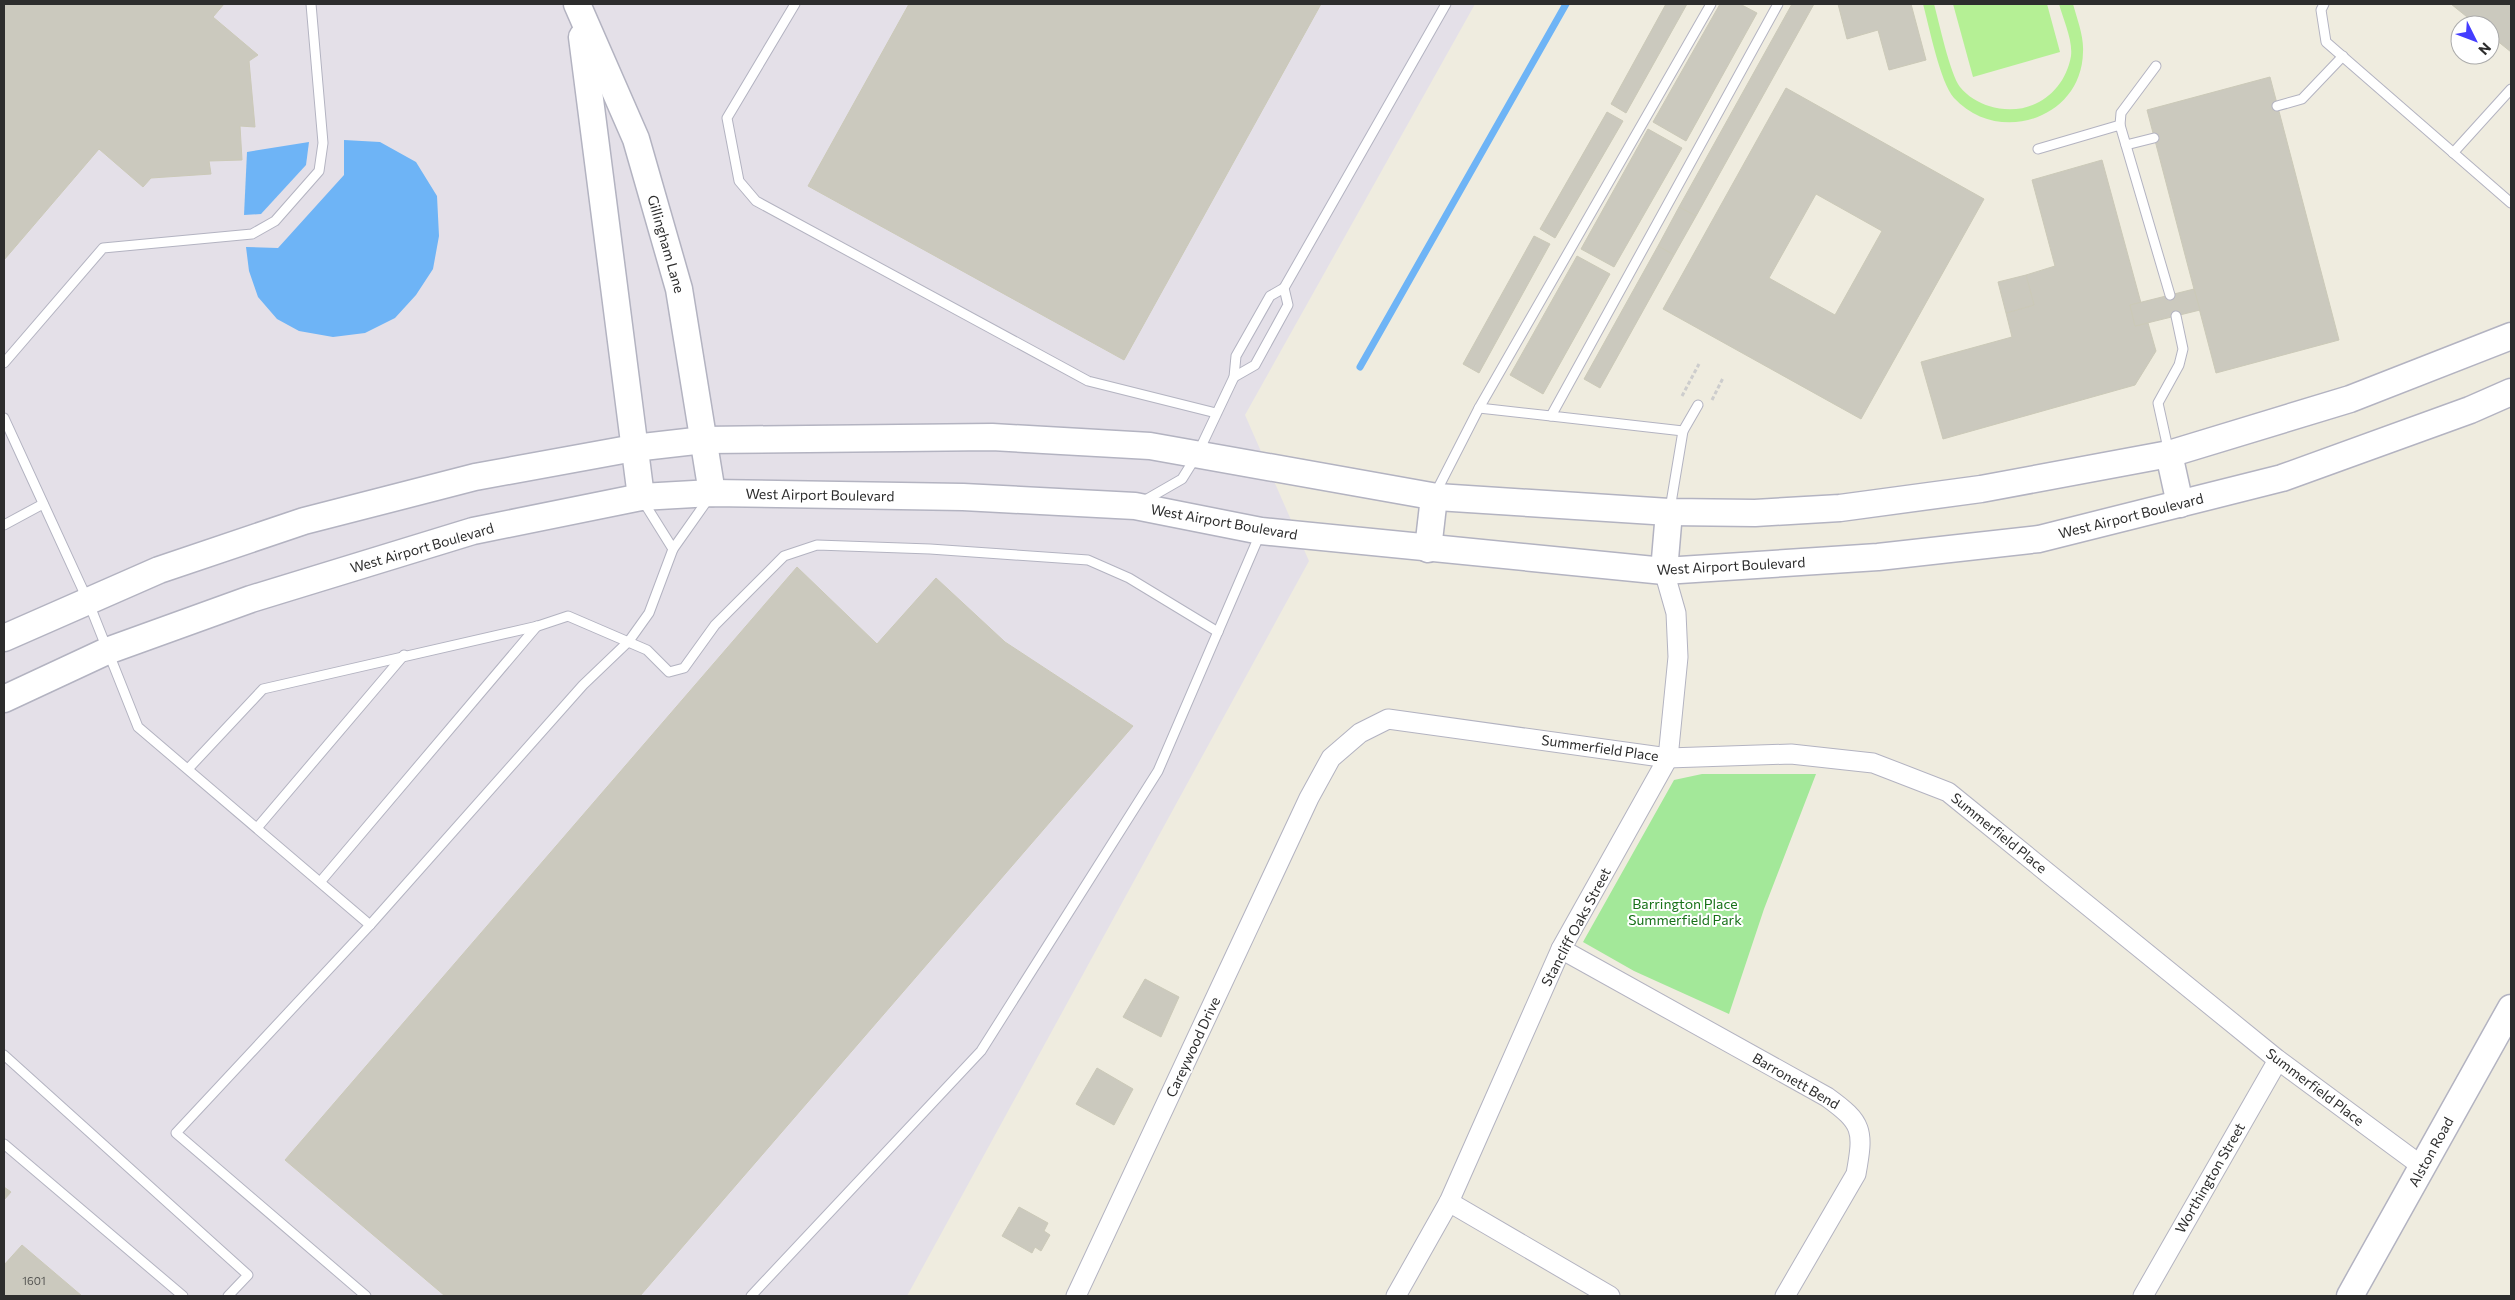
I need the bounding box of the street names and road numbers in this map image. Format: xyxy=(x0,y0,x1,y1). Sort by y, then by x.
street label: Gillingham Lane xyxy=(644,193,689,295)
street label: West Airport Boulevard xyxy=(746,485,895,504)
street label: West Airport Boulevard xyxy=(2057,489,2205,542)
street label: West Airport Boulevard xyxy=(1149,500,1299,543)
street label: West Airport Boulevard xyxy=(348,519,496,576)
street label: West Airport Boulevard xyxy=(1656,553,1806,578)
street label: Summerfield Place xyxy=(1540,731,1660,764)
street label: Summerfield Place xyxy=(1948,789,2051,876)
street label: Stancliff Oaks Street xyxy=(1537,864,1614,989)
street label: Careywood Drive xyxy=(1162,994,1223,1100)
street label: Summerfield Place xyxy=(2263,1044,2368,1129)
street label: Barronett Bend xyxy=(1750,1049,1843,1112)
street label: Alston Road xyxy=(2404,1114,2457,1190)
street label: Worthington Street xyxy=(2171,1119,2248,1236)

